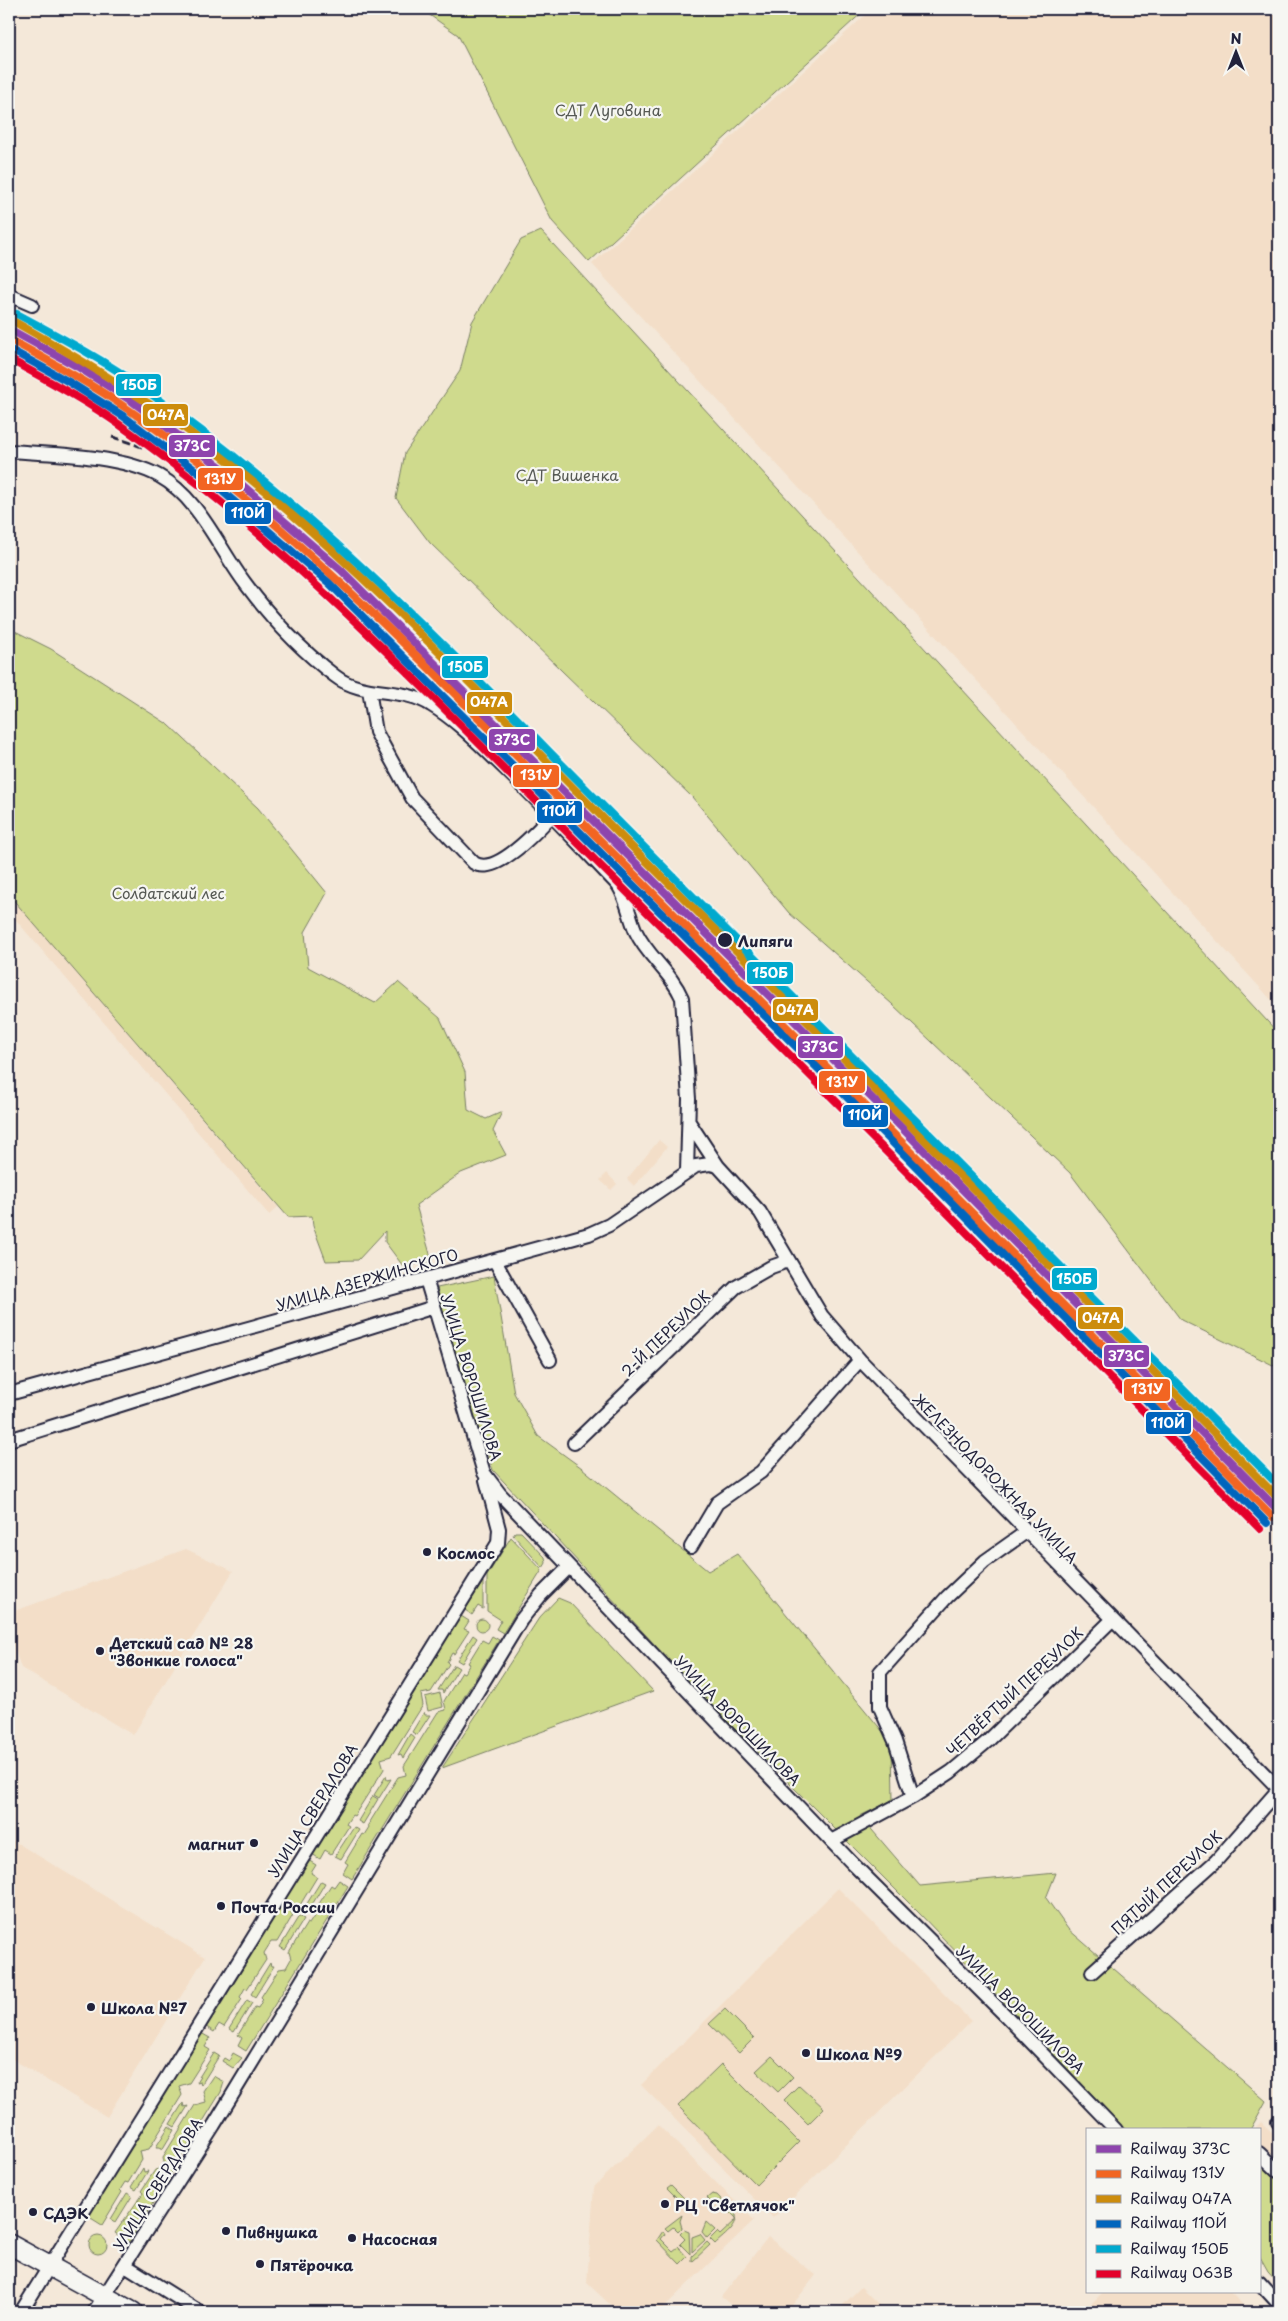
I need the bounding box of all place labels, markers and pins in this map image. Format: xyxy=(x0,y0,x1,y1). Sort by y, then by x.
place label: Липяги xyxy=(738,929,793,952)
marker: Липяги xyxy=(716,931,734,949)
place label: Космос xyxy=(437,1541,495,1564)
marker: Космос xyxy=(421,1546,433,1558)
place label: Детский сад № 28 "Звонкие голоса" xyxy=(109,1631,254,1671)
marker: Детский сад № 28 "Звонкие голоса" xyxy=(94,1645,106,1657)
place label: магнит xyxy=(188,1832,245,1855)
marker: магнит xyxy=(248,1837,260,1849)
place label: Почта России xyxy=(231,1895,335,1918)
marker: Почта России xyxy=(215,1900,227,1912)
place label: Школа №7 xyxy=(101,1996,187,2019)
marker: Школа №7 xyxy=(85,2001,97,2013)
place label: Школа №9 xyxy=(816,2042,902,2065)
marker: Школа №9 xyxy=(800,2047,812,2059)
place label: РЦ "Светлячок" xyxy=(675,2193,795,2216)
marker: РЦ "Светлячок" xyxy=(659,2198,671,2210)
place label: СДЭК xyxy=(43,2201,88,2224)
marker: СДЭК xyxy=(27,2206,39,2218)
place label: Пивнушка xyxy=(236,2220,318,2243)
marker: Пивнушка xyxy=(220,2225,232,2237)
place label: Насосная xyxy=(362,2227,437,2250)
marker: Насосная xyxy=(346,2232,358,2244)
place label: Пятёрочка xyxy=(270,2253,354,2276)
marker: Пятёрочка xyxy=(254,2258,266,2270)

